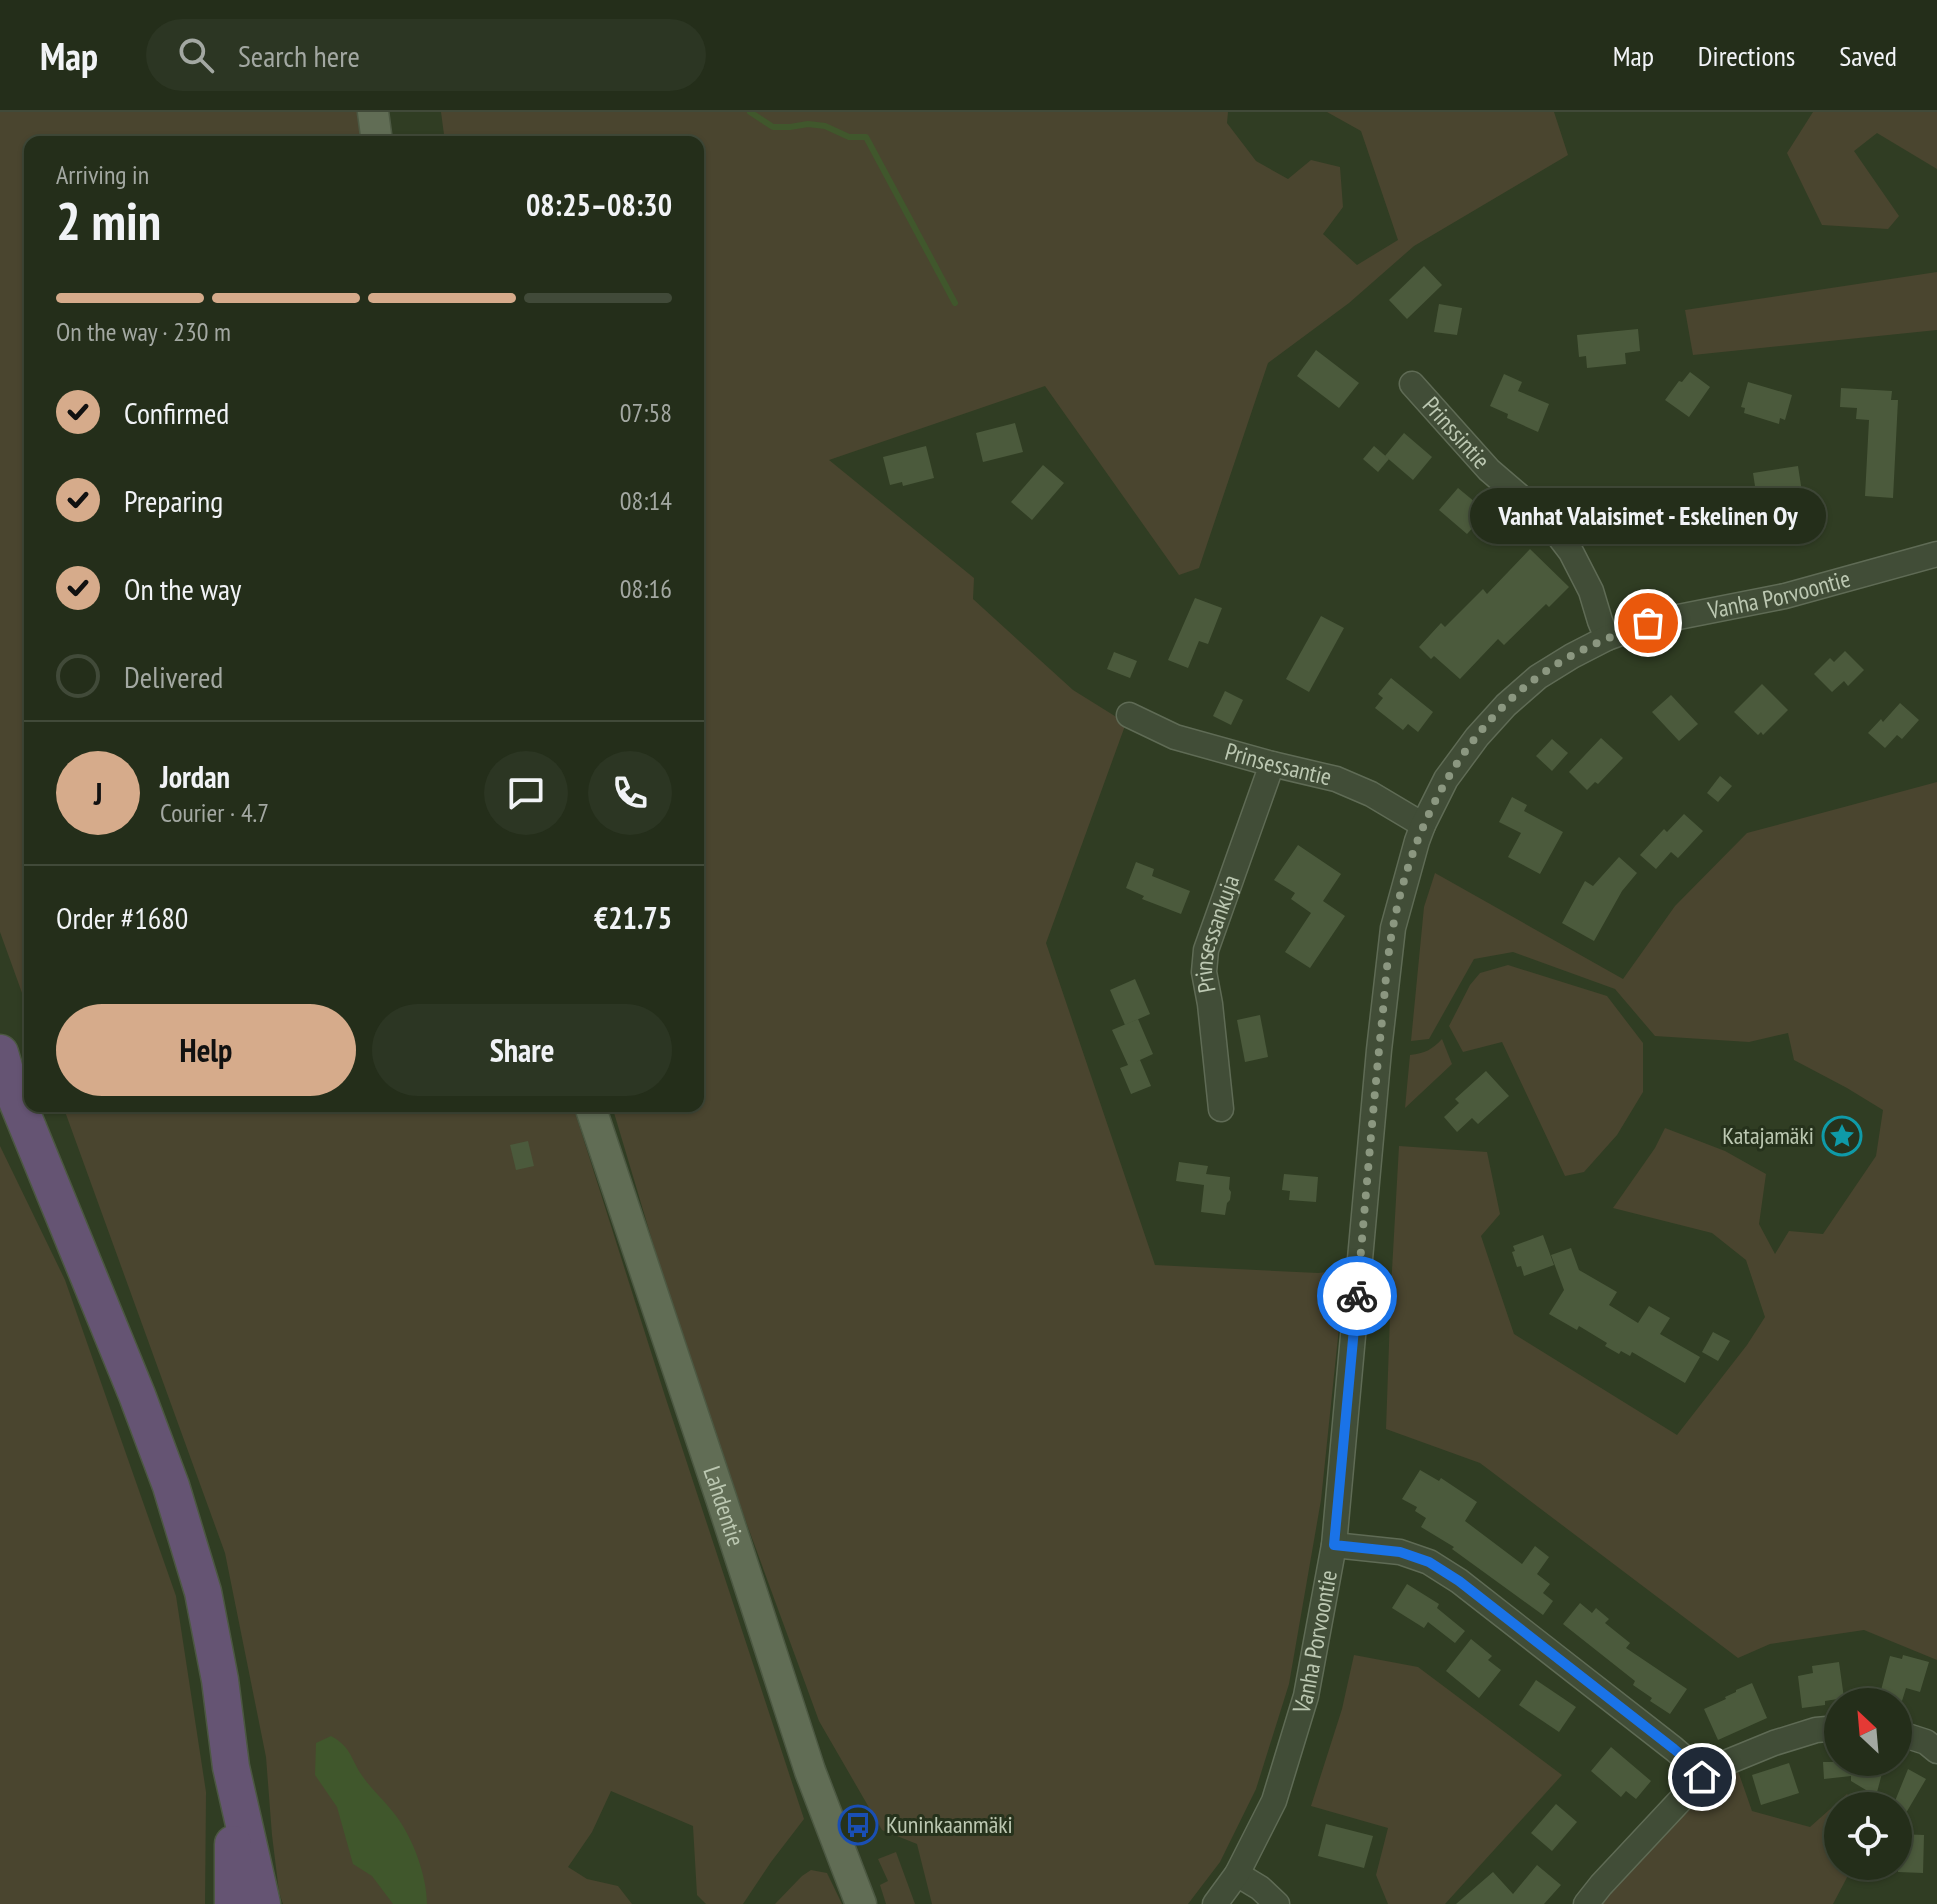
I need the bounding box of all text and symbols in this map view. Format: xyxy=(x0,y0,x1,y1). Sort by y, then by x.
search box xyxy=(146,19,706,91)
text: Map xyxy=(40,31,98,80)
icon: search xyxy=(174,33,218,77)
text: Search here xyxy=(238,36,360,75)
text: Map xyxy=(1613,37,1654,74)
text: Directions xyxy=(1698,37,1795,74)
text: Saved xyxy=(1839,37,1897,74)
text: Arriving in xyxy=(56,158,149,191)
text: 08:25–08:30 xyxy=(526,185,672,224)
text: 2 min xyxy=(56,187,161,254)
text: On the way · 230 m xyxy=(56,315,231,348)
icon: check xyxy=(56,390,100,434)
street label: Prinssintie xyxy=(1416,390,1497,475)
text: Confirmed xyxy=(124,393,229,432)
text: 07:58 xyxy=(620,396,672,429)
icon: check xyxy=(56,478,100,522)
text: Preparing xyxy=(124,481,223,520)
text: 08:14 xyxy=(620,484,672,517)
callout: Vanhat Valaisimet - Eskelinen Oy xyxy=(1470,487,1826,543)
text: Vanhat Valaisimet - Eskelinen Oy xyxy=(1498,499,1798,532)
street label: Vanha Porvoontie xyxy=(1704,563,1854,626)
icon: check xyxy=(56,566,100,610)
text: On the way xyxy=(124,569,241,608)
text: 08:16 xyxy=(620,572,672,605)
pin xyxy=(1614,589,1682,657)
icon: bag xyxy=(1626,601,1670,645)
text: Delivered xyxy=(124,657,223,696)
street label: Prinsessantie xyxy=(1222,736,1335,792)
button: chat xyxy=(484,751,568,835)
button: phone xyxy=(588,751,672,835)
text: Jordan xyxy=(160,757,230,796)
text: J xyxy=(94,774,102,813)
text: Courier · 4.7 xyxy=(160,796,269,829)
street label: Prinsessankuja xyxy=(1188,871,1246,995)
text: Order #1680 xyxy=(56,898,188,937)
text: €21.75 xyxy=(594,898,672,937)
button: Help xyxy=(56,1004,356,1096)
button: Share xyxy=(372,1004,672,1096)
place icon: Katajamäki xyxy=(1821,1115,1863,1157)
place label: Katajamäki xyxy=(1722,1120,1814,1151)
courier xyxy=(1317,1256,1397,1336)
icon: bike xyxy=(1335,1274,1379,1318)
street label: Lahdentie xyxy=(696,1462,752,1550)
street label: Vanha Porvoontie xyxy=(1285,1568,1344,1718)
north arrow xyxy=(1824,1688,1912,1776)
map controls xyxy=(1824,1688,1912,1880)
pin xyxy=(1668,1743,1736,1811)
icon: home xyxy=(1680,1755,1724,1799)
button: locate xyxy=(1824,1792,1912,1880)
bus stop icon: Kuninkaanmäki xyxy=(837,1804,879,1846)
place label: Kuninkaanmäki xyxy=(886,1809,1013,1840)

